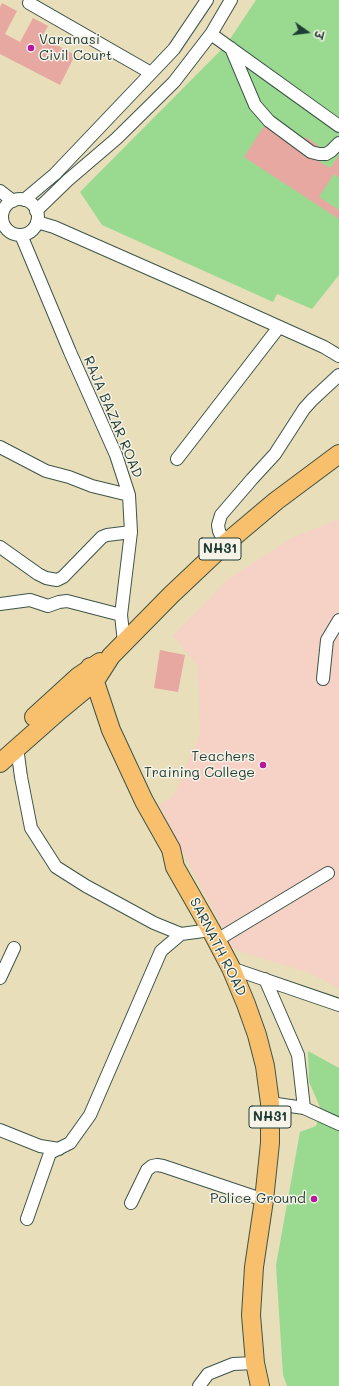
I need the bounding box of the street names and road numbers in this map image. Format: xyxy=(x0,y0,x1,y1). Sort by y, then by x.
street label: RAJA BAZAR ROAD xyxy=(80,354,146,480)
road number: NH31 xyxy=(199,538,241,560)
street label: SARNATH ROAD xyxy=(186,895,250,999)
road number: NH31 xyxy=(249,1106,291,1128)

